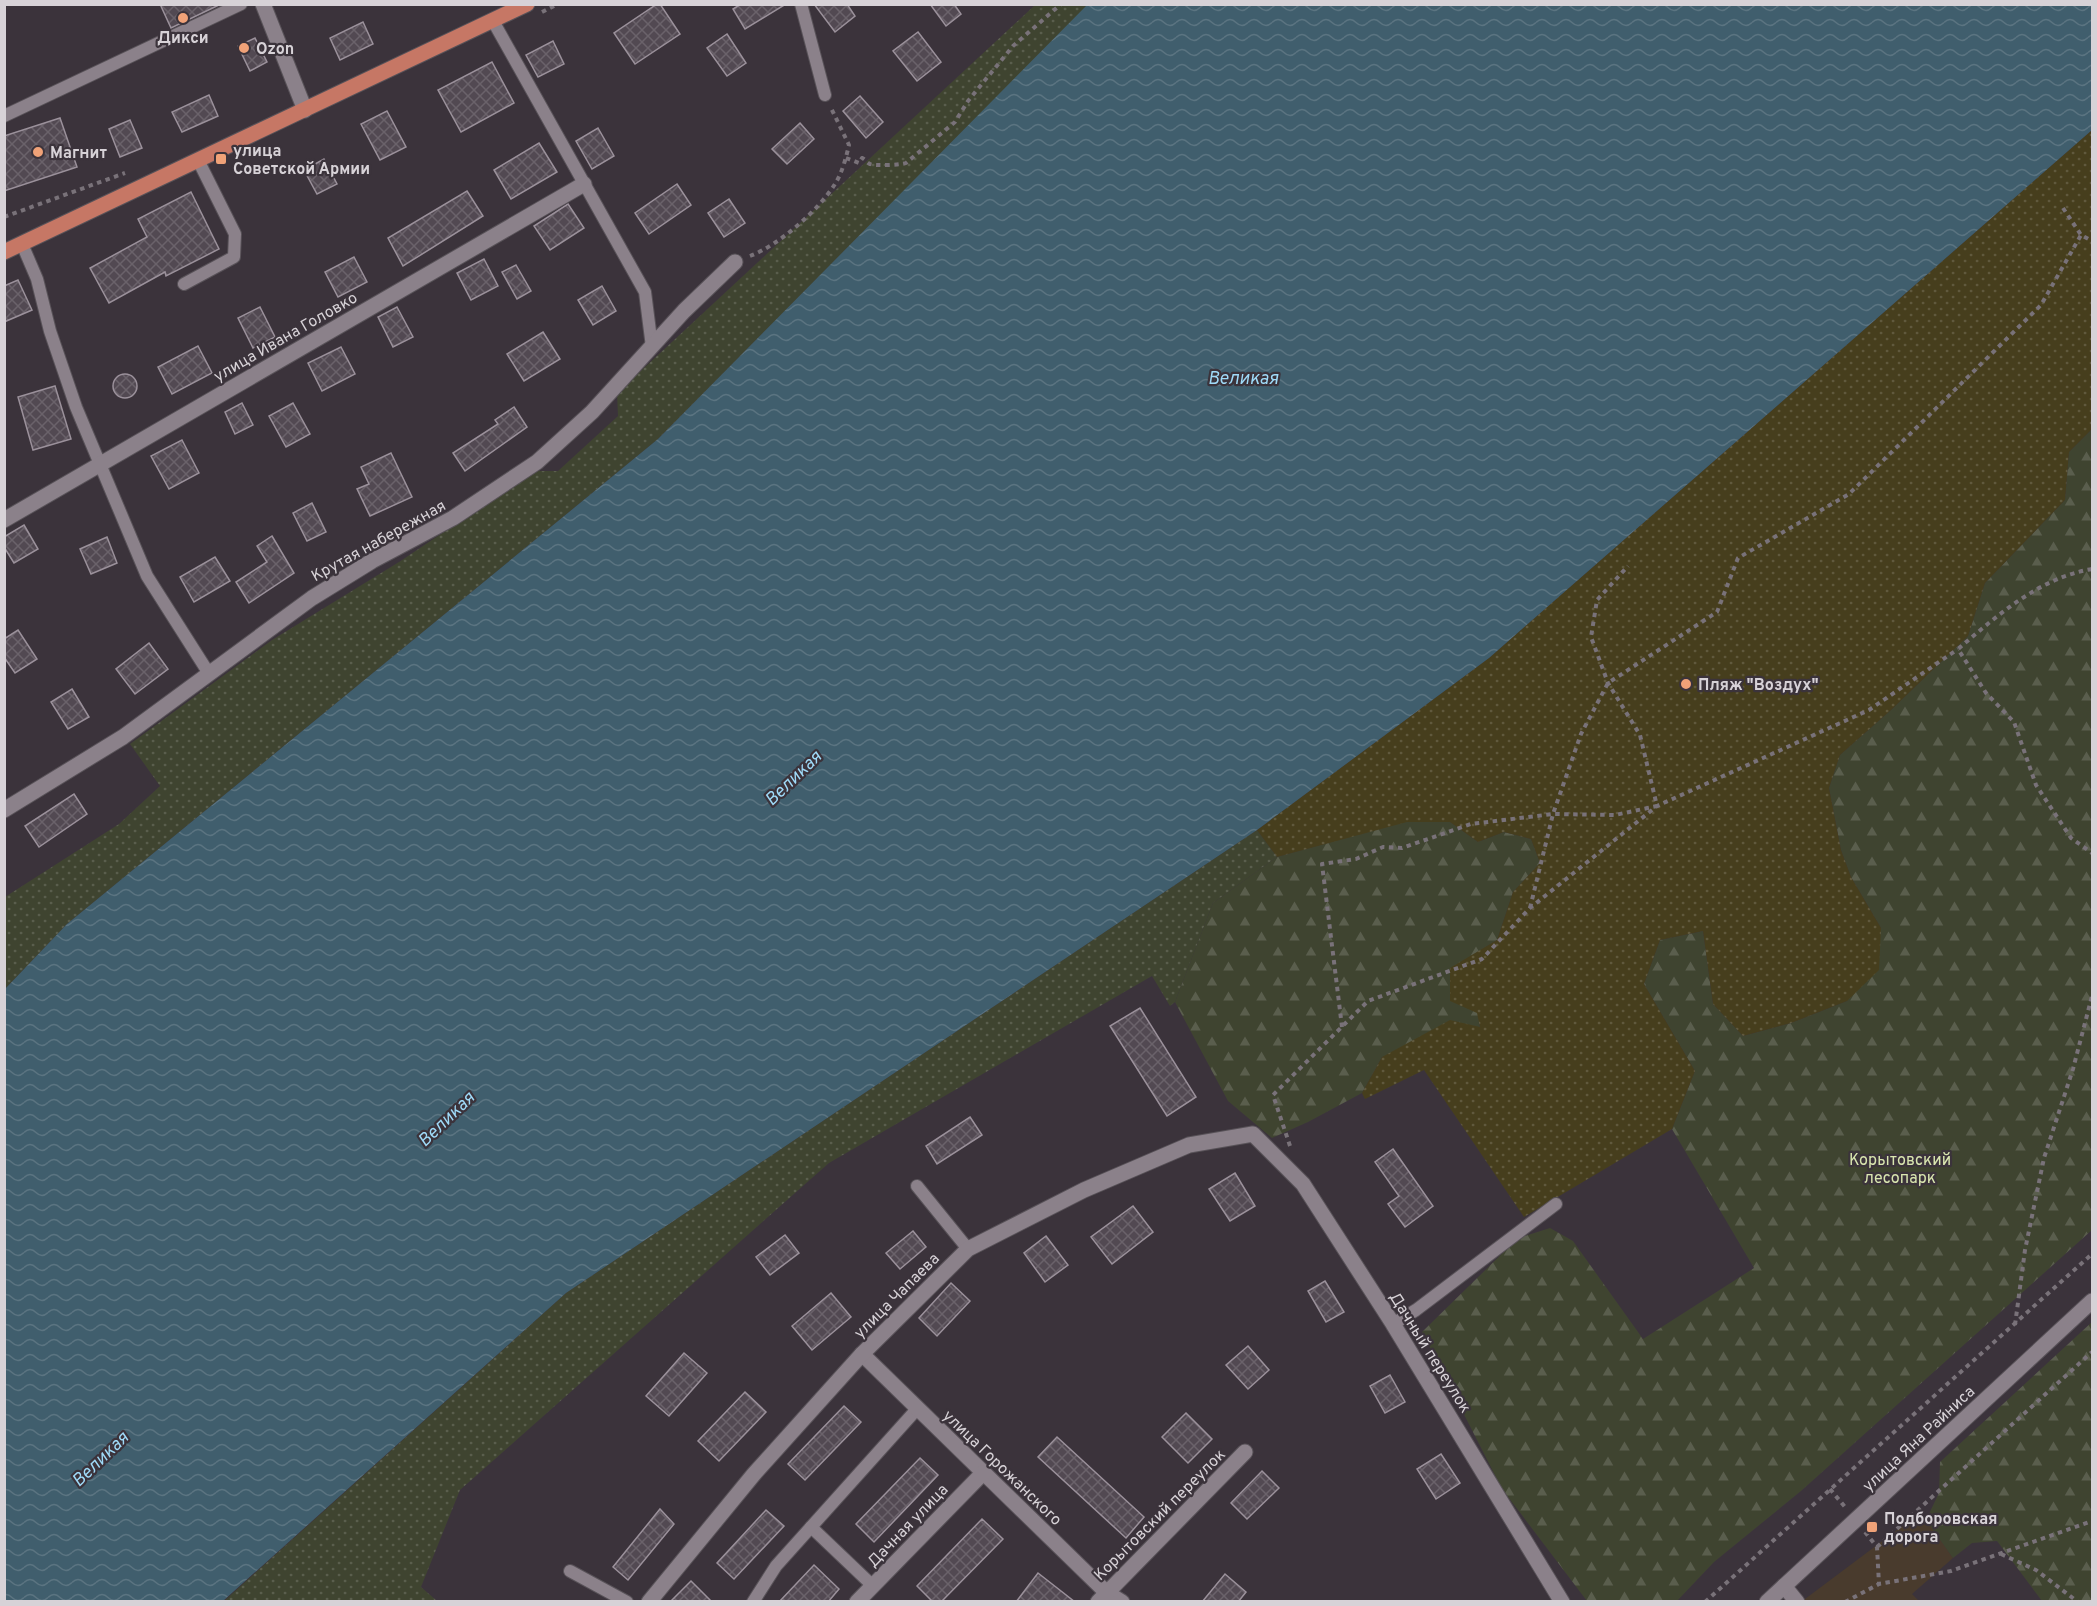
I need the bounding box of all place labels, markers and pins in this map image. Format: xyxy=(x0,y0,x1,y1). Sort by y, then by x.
marker: Дикси xyxy=(176,11,190,25)
place label: Дикси xyxy=(157,29,209,49)
place label: Ozon xyxy=(256,40,294,60)
marker: Ozon xyxy=(237,41,251,55)
place label: улица Советской Армии xyxy=(233,142,370,180)
place label: Магнит xyxy=(50,144,107,164)
marker: Магнит xyxy=(31,145,45,159)
marker: улица Советской Армии xyxy=(214,152,228,166)
place label: Пляж "Воздух" xyxy=(1698,676,1819,696)
marker: Пляж "Воздух" xyxy=(1679,677,1693,691)
place label: Подборовская дорога xyxy=(1884,1510,1998,1548)
marker: Подборовская дорога xyxy=(1865,1520,1879,1534)

